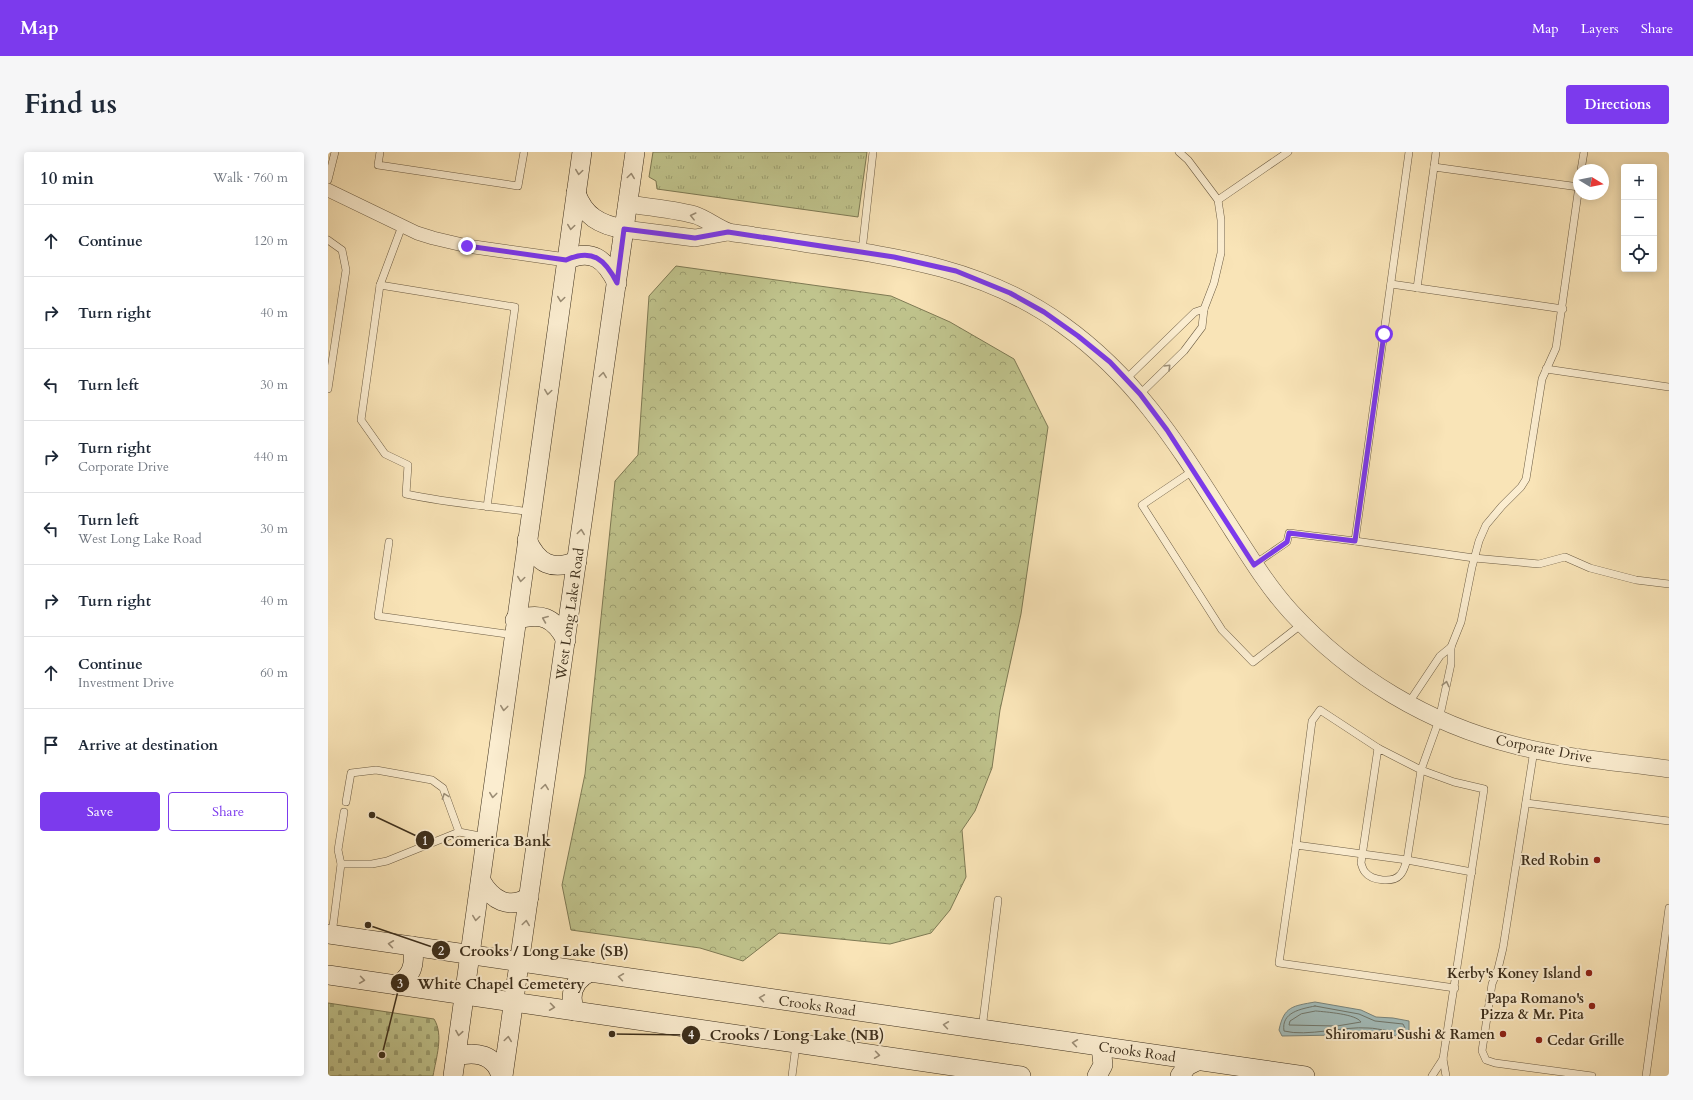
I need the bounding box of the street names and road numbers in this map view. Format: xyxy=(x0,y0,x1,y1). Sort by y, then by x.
street label: West Long Lake Road xyxy=(551,546,589,682)
street label: Corporate Drive xyxy=(1494,730,1594,768)
street label: Crooks Road xyxy=(777,991,857,1021)
street label: Crooks Road xyxy=(1097,1037,1177,1067)

